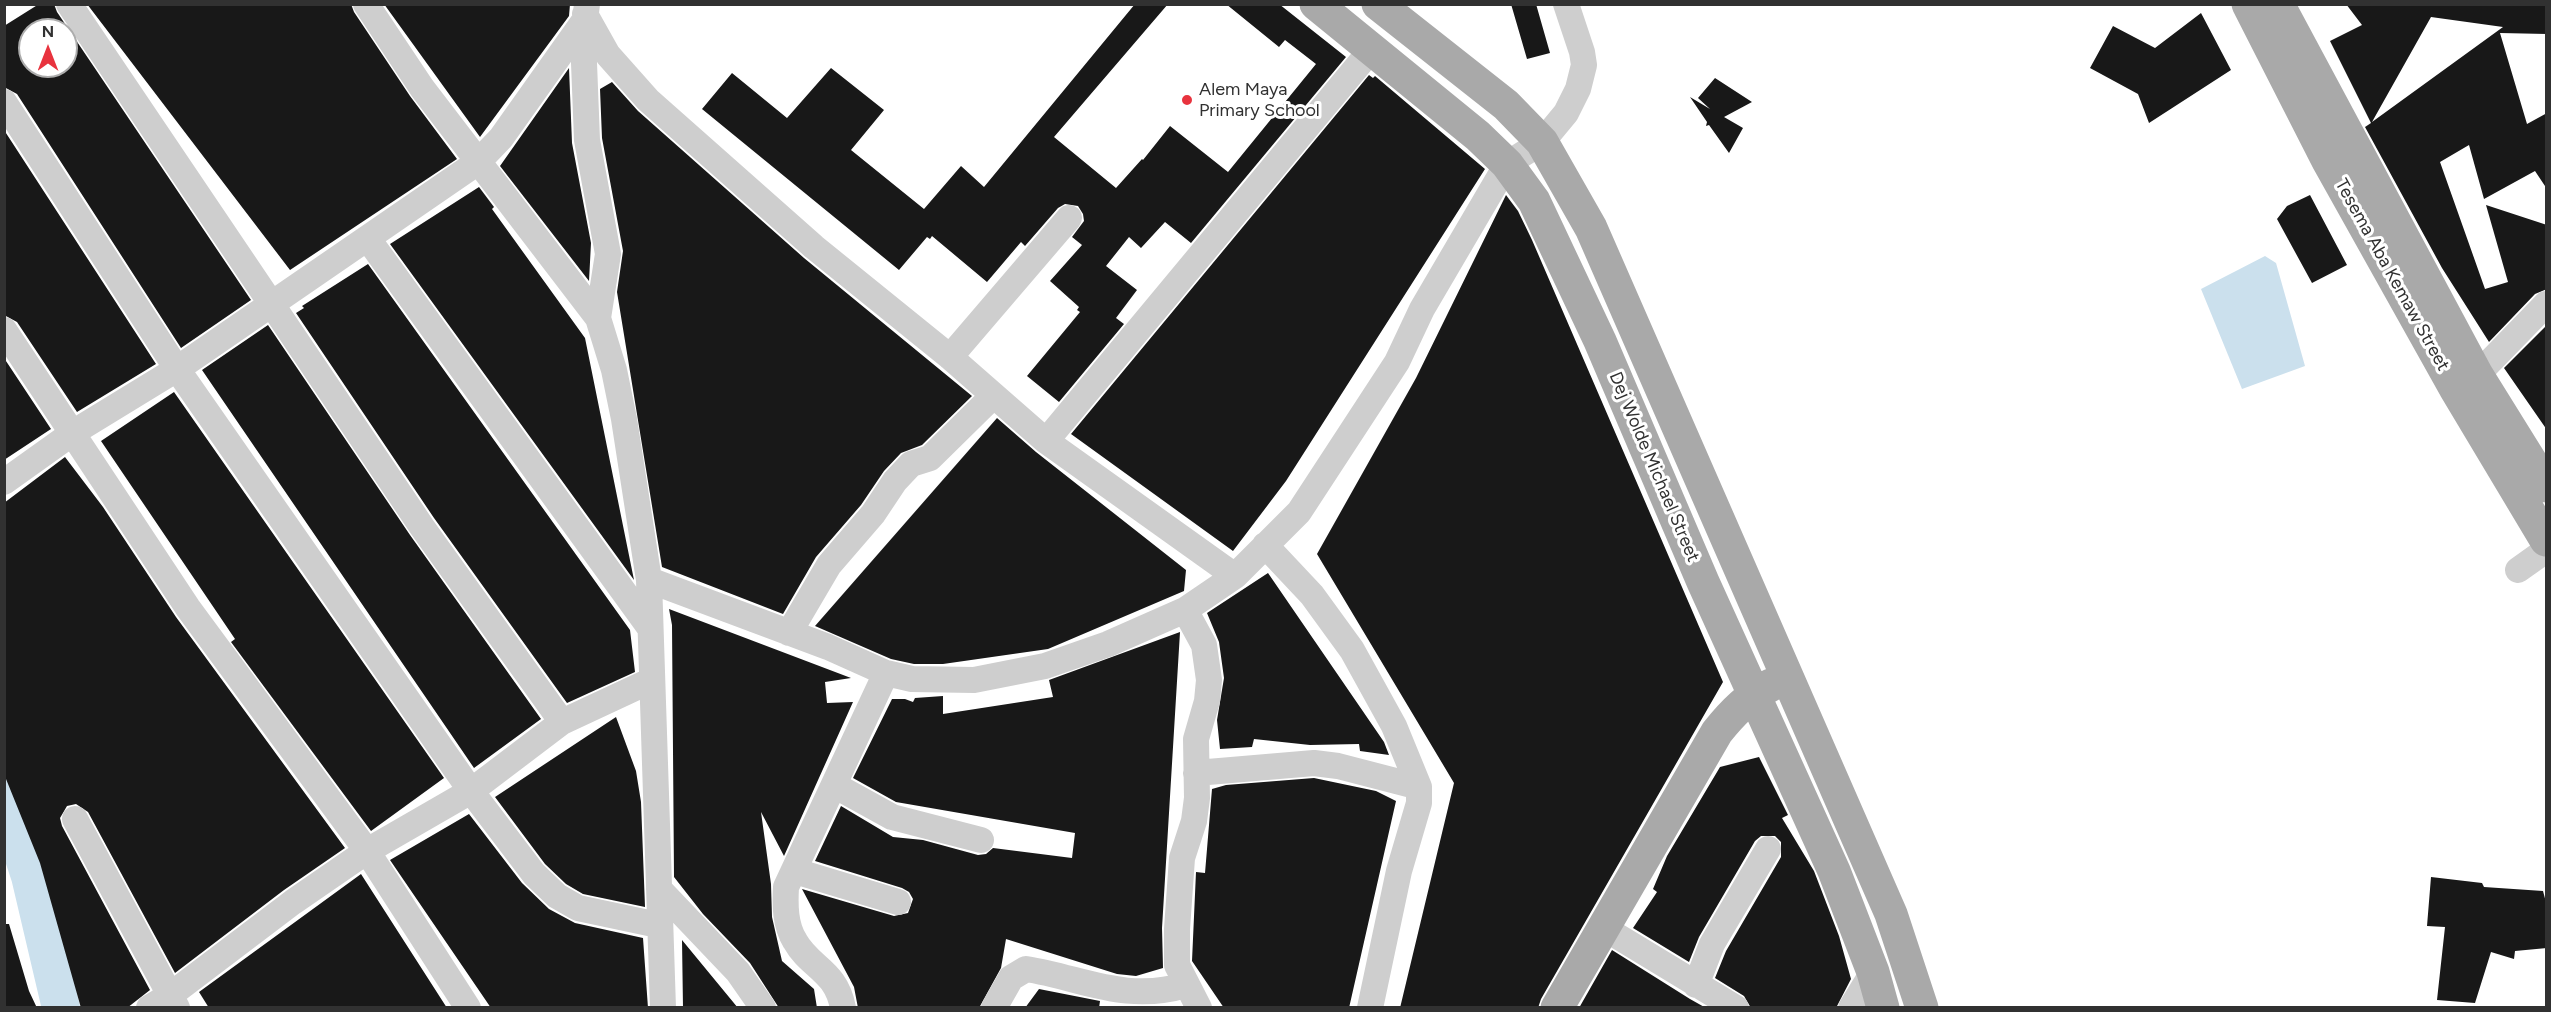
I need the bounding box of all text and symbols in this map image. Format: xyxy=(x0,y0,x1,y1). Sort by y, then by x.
north arrow xyxy=(18,18,78,78)
text: N xyxy=(42,22,54,41)
place label: Alem Maya Primary School xyxy=(1199,79,1320,122)
marker: Alem Maya Primary School xyxy=(1180,93,1194,107)
street label: Tesema Aba Kemaw Street xyxy=(2330,175,2454,375)
street label: Dej Wolde Michael Street xyxy=(1604,369,1704,565)

